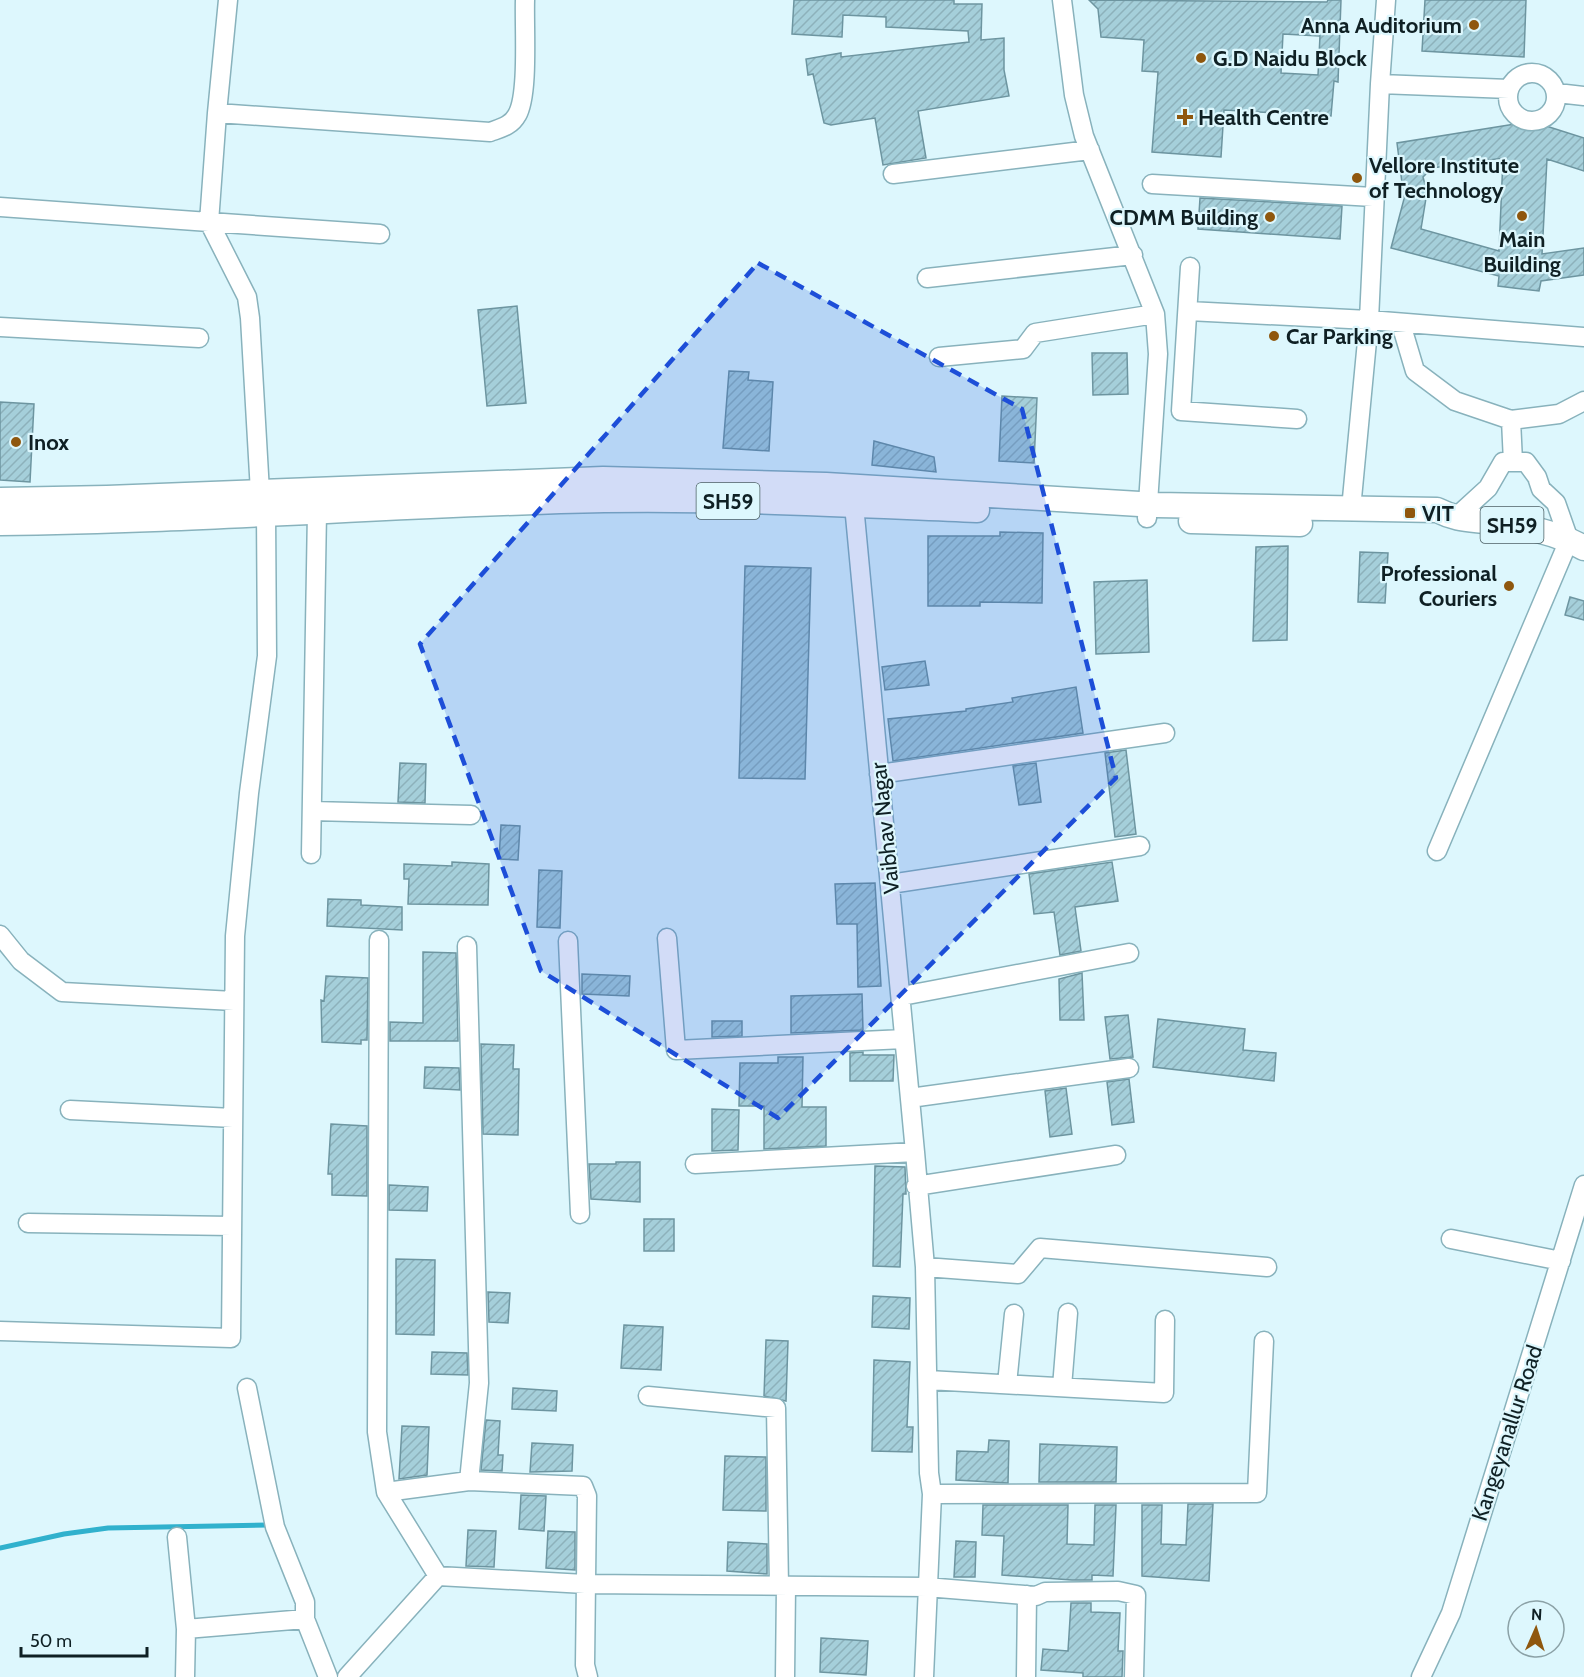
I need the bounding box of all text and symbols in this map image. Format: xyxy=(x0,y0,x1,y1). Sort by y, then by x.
place label: Anna Auditorium xyxy=(1301,12,1462,39)
marker: Anna Auditorium xyxy=(1467,18,1481,32)
place label: G.D Naidu Block xyxy=(1213,45,1367,72)
marker: G.D Naidu Block xyxy=(1194,51,1208,65)
place label: Health Centre xyxy=(1198,104,1329,131)
marker: Health Centre xyxy=(1176,108,1194,126)
place label: Vellore Institute of Technology xyxy=(1369,152,1519,204)
marker: Vellore Institute of Technology xyxy=(1350,171,1364,185)
place label: CDMM Building xyxy=(1110,204,1258,231)
marker: Main Building xyxy=(1515,209,1529,223)
marker: CDMM Building xyxy=(1263,210,1277,224)
place label: Main Building xyxy=(1483,226,1561,278)
place label: Car Parking xyxy=(1286,323,1393,350)
marker: Car Parking xyxy=(1267,329,1281,343)
place label: Inox xyxy=(28,429,69,456)
marker: Inox xyxy=(9,435,23,449)
road number: SH59 xyxy=(696,483,760,519)
place label: VIT xyxy=(1422,500,1454,527)
marker: VIT xyxy=(1403,506,1417,520)
road number: SH59 xyxy=(1480,507,1544,543)
place label: Professional Couriers xyxy=(1381,560,1497,612)
marker: Professional Couriers xyxy=(1502,579,1516,593)
street label: Vaibhav Nagar xyxy=(865,761,905,895)
street label: Kangeyanallur Road xyxy=(1466,1342,1548,1524)
north arrow xyxy=(1506,1599,1566,1659)
text: N xyxy=(1531,1605,1543,1624)
scale bar xyxy=(21,1620,147,1658)
text: 50 m xyxy=(30,1630,72,1652)

